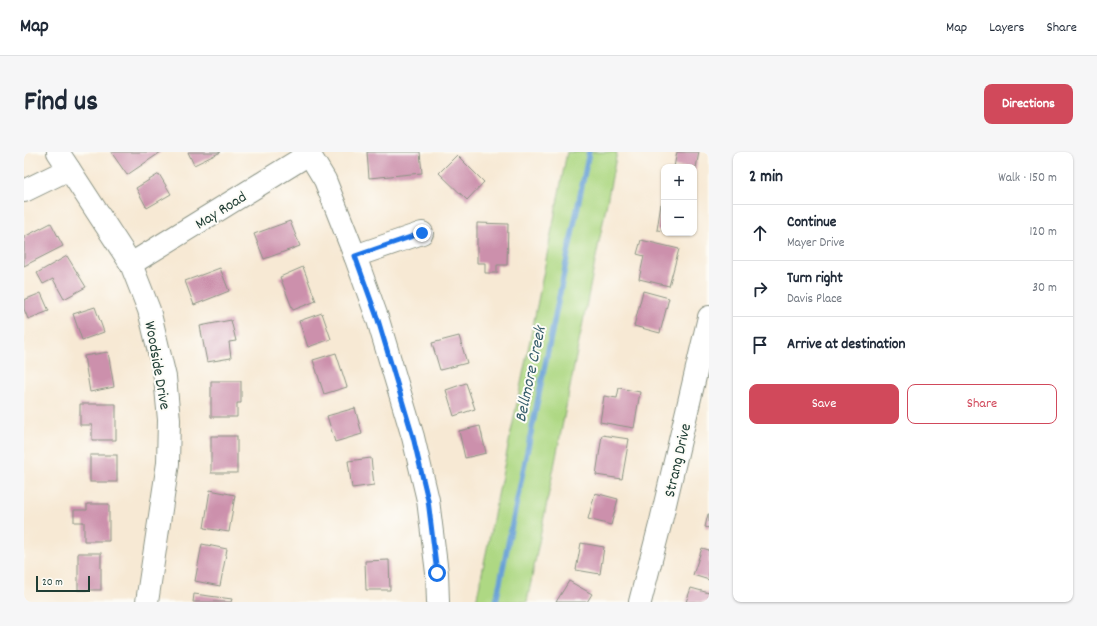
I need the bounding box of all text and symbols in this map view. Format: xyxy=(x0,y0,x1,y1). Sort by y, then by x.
text: Map xyxy=(20,14,49,41)
text: Map xyxy=(946,18,967,38)
text: Layers xyxy=(989,18,1024,38)
text: Share xyxy=(1046,18,1077,38)
text: Find us xyxy=(24,84,98,124)
button: Directions xyxy=(984,84,1073,124)
map controls xyxy=(661,164,697,236)
button: + xyxy=(661,164,697,200)
text: 2 min xyxy=(749,166,783,190)
text: Walk · 150 m xyxy=(998,169,1057,188)
street label: May Road xyxy=(191,186,252,236)
button: − xyxy=(661,200,697,236)
text: Continue xyxy=(787,212,836,234)
icon: ahead xyxy=(749,222,771,244)
text: 120 m xyxy=(1029,223,1057,242)
route end xyxy=(413,224,431,242)
text: Mayer Drive xyxy=(787,234,845,253)
text: Turn right xyxy=(787,268,843,290)
icon: right xyxy=(749,278,771,300)
text: 30 m xyxy=(1032,279,1057,298)
text: Davis Place xyxy=(787,290,842,309)
street label: Woodside Drive xyxy=(137,319,176,412)
water label: Bellmore Creek xyxy=(510,323,554,425)
icon: arrive xyxy=(749,334,771,356)
text: Arrive at destination xyxy=(787,334,905,356)
button: Save xyxy=(749,384,899,424)
button: Share xyxy=(907,384,1057,424)
street label: Strang Drive xyxy=(659,421,698,500)
route start xyxy=(428,564,446,582)
scale bar xyxy=(36,574,90,593)
text: 20 m xyxy=(42,575,63,591)

